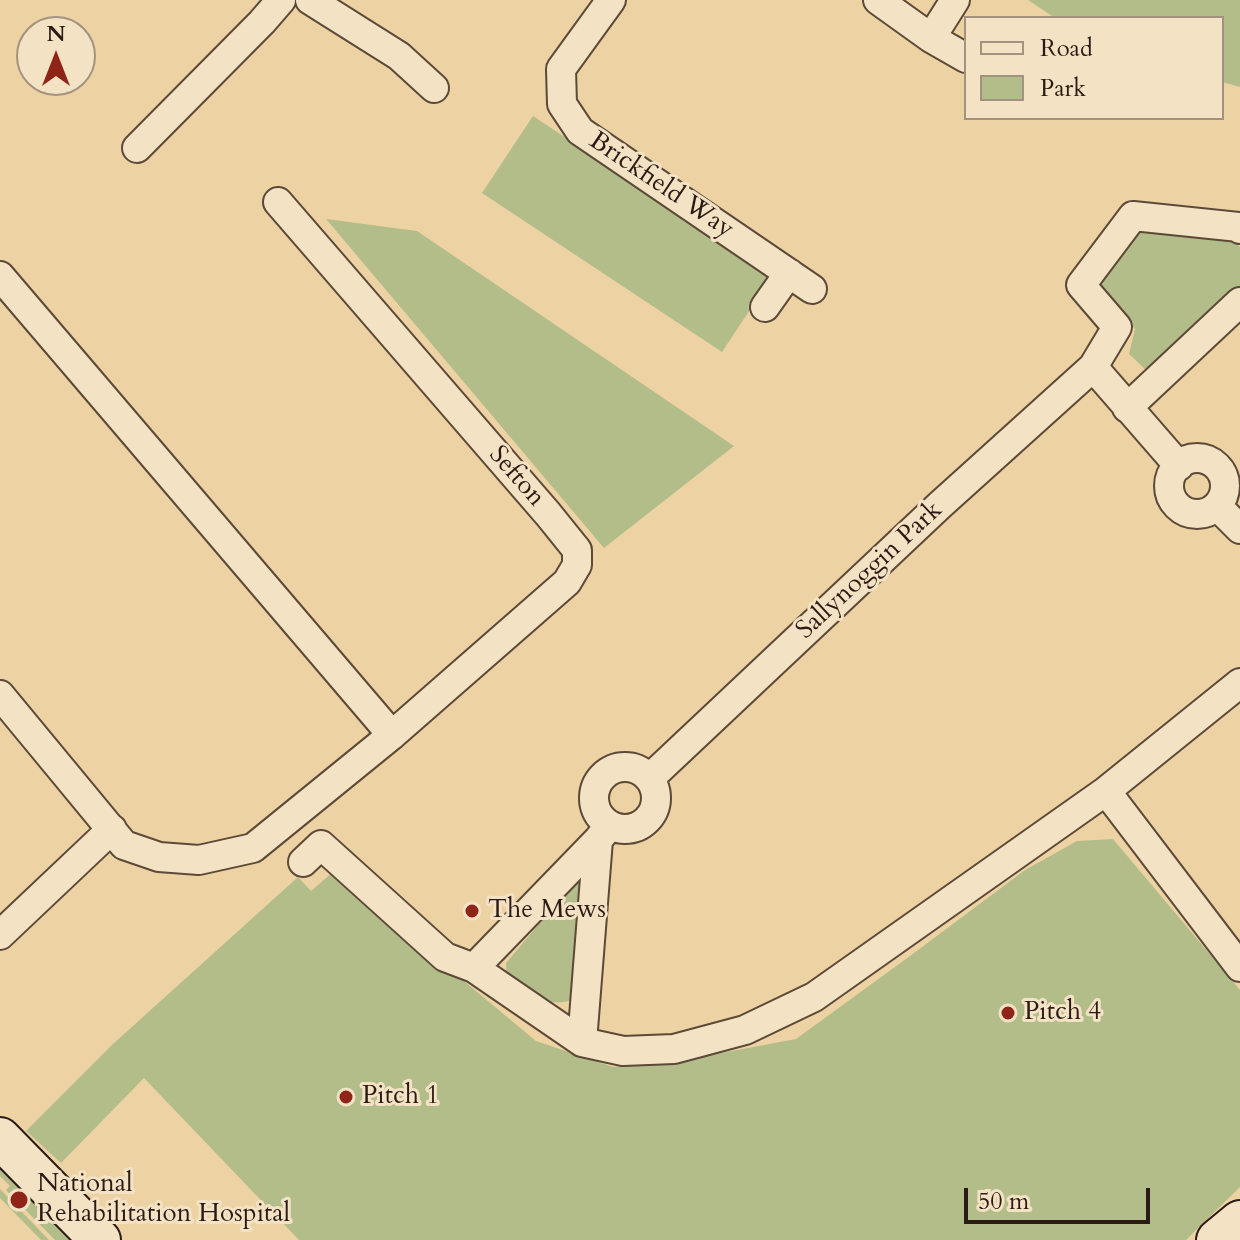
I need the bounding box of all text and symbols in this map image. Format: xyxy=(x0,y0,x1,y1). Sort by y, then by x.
north arrow xyxy=(16,16,96,96)
legend xyxy=(964,16,1224,120)
text: N xyxy=(46,19,66,49)
text: Road xyxy=(1040,32,1093,65)
text: Park xyxy=(1040,72,1086,105)
street label: Brickfield Way xyxy=(583,126,739,246)
street label: Sefton xyxy=(481,440,551,514)
street label: Sallynoggin Park xyxy=(791,495,949,647)
place label: The Mews xyxy=(488,895,606,927)
marker: The Mews xyxy=(463,902,481,920)
place label: Pitch 4 xyxy=(1024,997,1101,1029)
marker: Pitch 4 xyxy=(999,1004,1017,1022)
place label: Pitch 1 xyxy=(362,1081,439,1113)
marker: Pitch 1 xyxy=(337,1088,355,1106)
place label: National Rehabilitation Hospital xyxy=(37,1169,290,1230)
scale bar xyxy=(968,1172,1154,1222)
text: 50 m xyxy=(978,1185,1029,1218)
marker: National Rehabilitation Hospital xyxy=(8,1189,30,1211)

